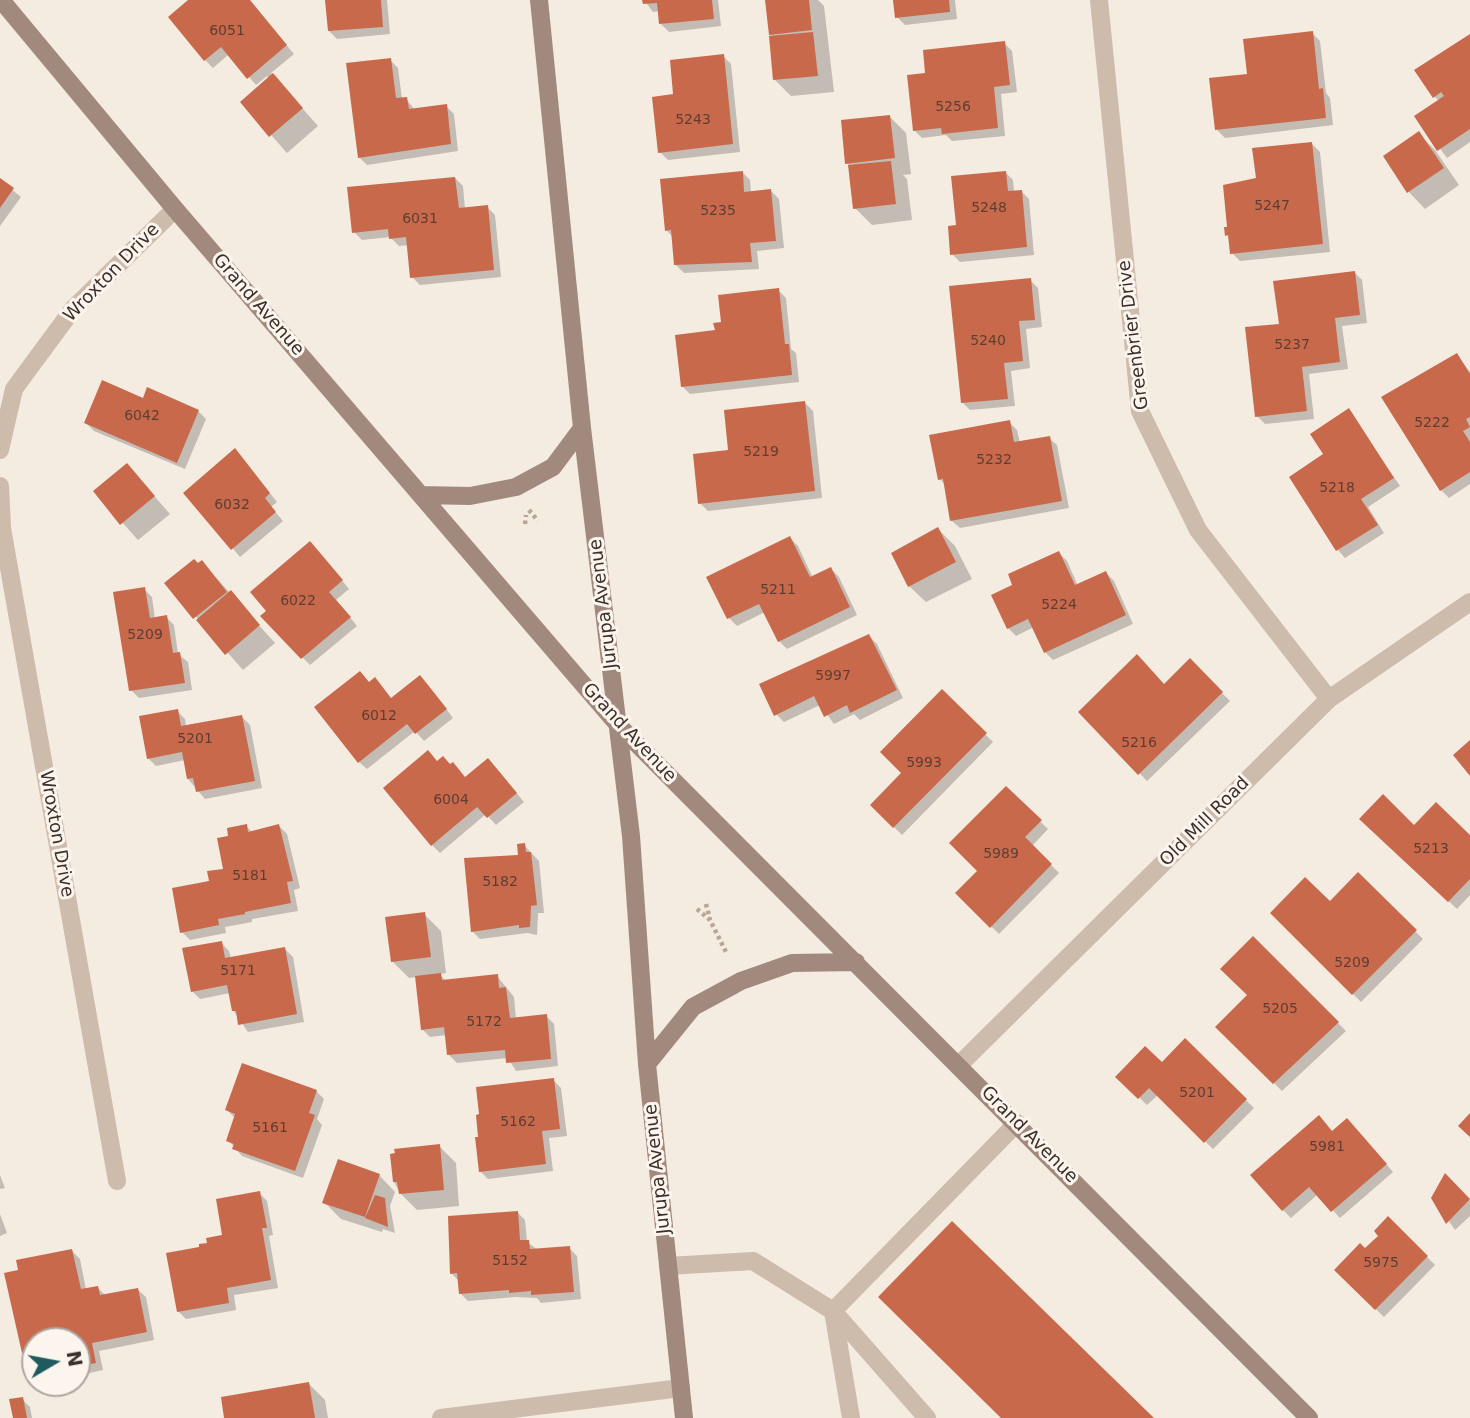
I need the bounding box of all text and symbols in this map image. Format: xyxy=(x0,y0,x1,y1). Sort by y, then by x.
house number: 6051 xyxy=(209,23,245,39)
house number: 5256 xyxy=(935,99,971,115)
house number: 5243 xyxy=(675,112,711,128)
house number: 5247 xyxy=(1254,198,1290,214)
house number: 5248 xyxy=(971,200,1007,216)
house number: 5235 xyxy=(700,203,736,219)
house number: 6031 xyxy=(402,211,438,227)
street label: Wroxton Drive xyxy=(60,219,164,327)
street label: Grand Avenue xyxy=(208,250,308,360)
street label: Greenbrier Drive xyxy=(1114,259,1154,411)
house number: 5240 xyxy=(970,333,1006,349)
house number: 5237 xyxy=(1274,337,1310,353)
house number: 6042 xyxy=(124,408,160,424)
house number: 5222 xyxy=(1414,415,1450,431)
house number: 5219 xyxy=(743,444,779,460)
house number: 5232 xyxy=(976,452,1012,468)
house number: 5218 xyxy=(1319,480,1355,496)
house number: 6032 xyxy=(214,497,250,513)
street label: Jurupa Avenue xyxy=(585,538,623,670)
house number: 5211 xyxy=(760,582,796,598)
house number: 6022 xyxy=(280,593,316,609)
house number: 5224 xyxy=(1041,597,1077,613)
house number: 5209 xyxy=(127,627,163,643)
house number: 5997 xyxy=(815,668,851,684)
street label: Grand Avenue xyxy=(578,679,680,787)
house number: 6012 xyxy=(361,708,397,724)
house number: 5201 xyxy=(177,731,213,747)
house number: 5216 xyxy=(1121,735,1157,751)
house number: 5993 xyxy=(906,755,942,771)
street label: Wroxton Drive xyxy=(34,769,78,899)
street label: Old Mill Road xyxy=(1156,773,1254,871)
house number: 6004 xyxy=(433,792,469,808)
house number: 5213 xyxy=(1413,841,1449,857)
house number: 5989 xyxy=(983,846,1019,862)
house number: 5181 xyxy=(232,868,268,884)
house number: 5182 xyxy=(482,874,518,890)
house number: 5209 xyxy=(1334,955,1370,971)
house number: 5171 xyxy=(220,963,256,979)
house number: 5205 xyxy=(1262,1001,1298,1017)
house number: 5172 xyxy=(466,1014,502,1030)
street label: Grand Avenue xyxy=(976,1082,1082,1188)
house number: 5201 xyxy=(1179,1085,1215,1101)
street label: Jurupa Avenue xyxy=(640,1103,676,1235)
house number: 5162 xyxy=(500,1114,536,1130)
house number: 5161 xyxy=(252,1120,288,1136)
house number: 5981 xyxy=(1309,1139,1345,1155)
house number: 5152 xyxy=(492,1253,528,1269)
house number: 5975 xyxy=(1363,1255,1399,1271)
north arrow xyxy=(21,1327,91,1397)
text: N xyxy=(62,1349,87,1368)

